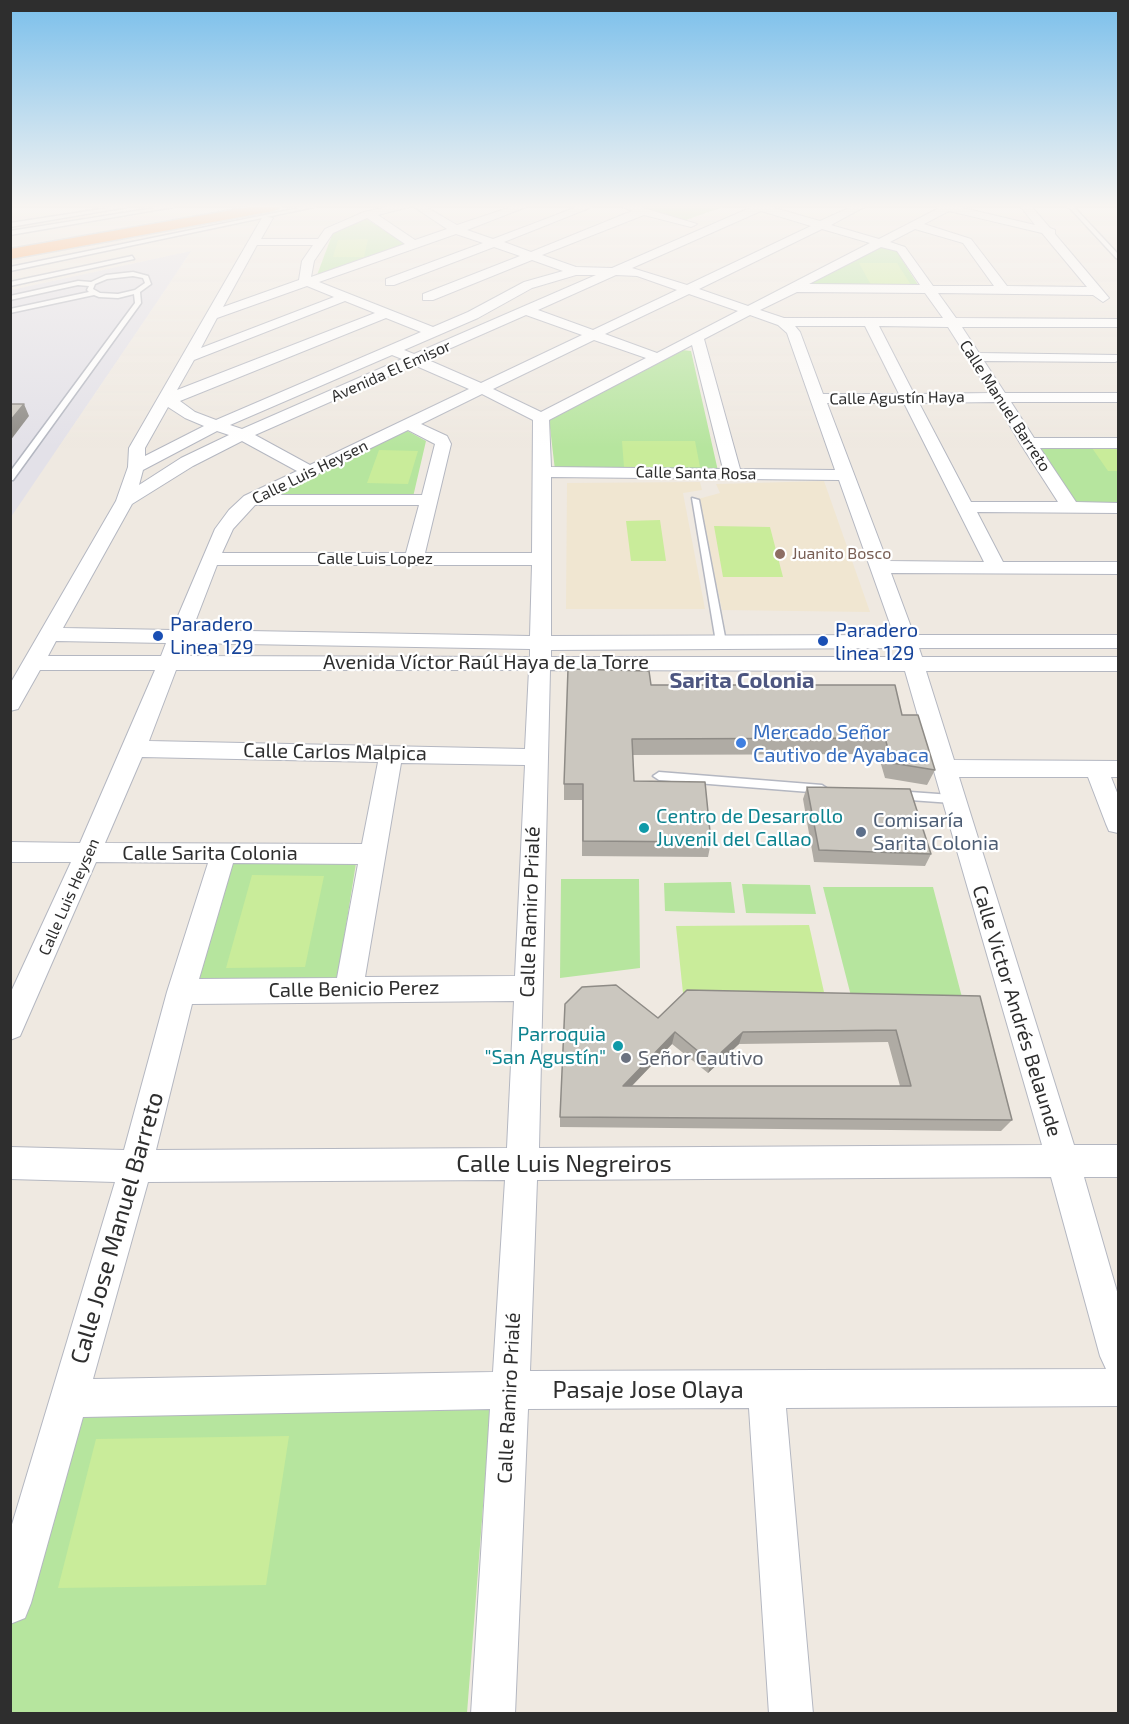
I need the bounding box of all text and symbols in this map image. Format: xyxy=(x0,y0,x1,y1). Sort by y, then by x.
street label: Avenida El Emisor xyxy=(328,336,454,406)
street label: Calle Manuel Barreto xyxy=(955,337,1055,475)
street label: Calle Agustín Haya xyxy=(829,387,965,409)
street label: Calle Luis Heysen xyxy=(249,436,371,508)
street label: Calle Santa Rosa xyxy=(635,462,757,484)
place label: Juanito Bosco xyxy=(792,544,891,564)
marker: Juanito Bosco xyxy=(773,547,787,561)
street label: Calle Luis Lopez xyxy=(317,549,433,569)
place label: Paradero Linea 129 xyxy=(170,612,254,659)
place label: Paradero linea 129 xyxy=(835,618,918,665)
marker: Paradero Linea 129 xyxy=(151,629,165,643)
marker: Paradero linea 129 xyxy=(816,634,830,648)
street label: Avenida Víctor Raúl Haya de la Torre xyxy=(323,650,649,674)
district label: Sarita Colonia xyxy=(669,668,815,694)
place label: Mercado Señor Cautivo de Ayabaca xyxy=(753,720,929,767)
marker: Mercado Señor Cautivo de Ayabaca xyxy=(734,736,748,750)
street label: Calle Carlos Malpica xyxy=(243,738,427,766)
place label: Centro de Desarrollo Juvenil del Callao xyxy=(656,804,843,851)
place label: Comisaría Sarita Colonia xyxy=(873,808,999,855)
marker: Centro de Desarrollo Juvenil del Callao xyxy=(637,821,651,835)
marker: Comisaría Sarita Colonia xyxy=(854,825,868,839)
street label: Calle Ramiro Prialé xyxy=(515,826,545,998)
street label: Calle Luis Heysen xyxy=(35,835,103,959)
street label: Calle Sarita Colonia xyxy=(122,841,298,865)
street label: Calle Victor Andrés Belaunde xyxy=(967,882,1067,1140)
street label: Calle Benicio Perez xyxy=(268,976,440,1002)
place label: Parroquia "San Agustín" xyxy=(484,1022,606,1069)
marker: Parroquia "San Agustín" xyxy=(611,1039,625,1053)
place label: Señor Cautivo xyxy=(638,1046,764,1070)
marker: Señor Cautivo xyxy=(619,1051,633,1065)
street label: Calle Jose Manuel Barreto xyxy=(64,1089,170,1367)
street label: Calle Luis Negreiros xyxy=(456,1150,672,1178)
street label: Calle Ramiro Prialé xyxy=(493,1312,525,1484)
street label: Pasaje Jose Olaya xyxy=(552,1376,744,1404)

